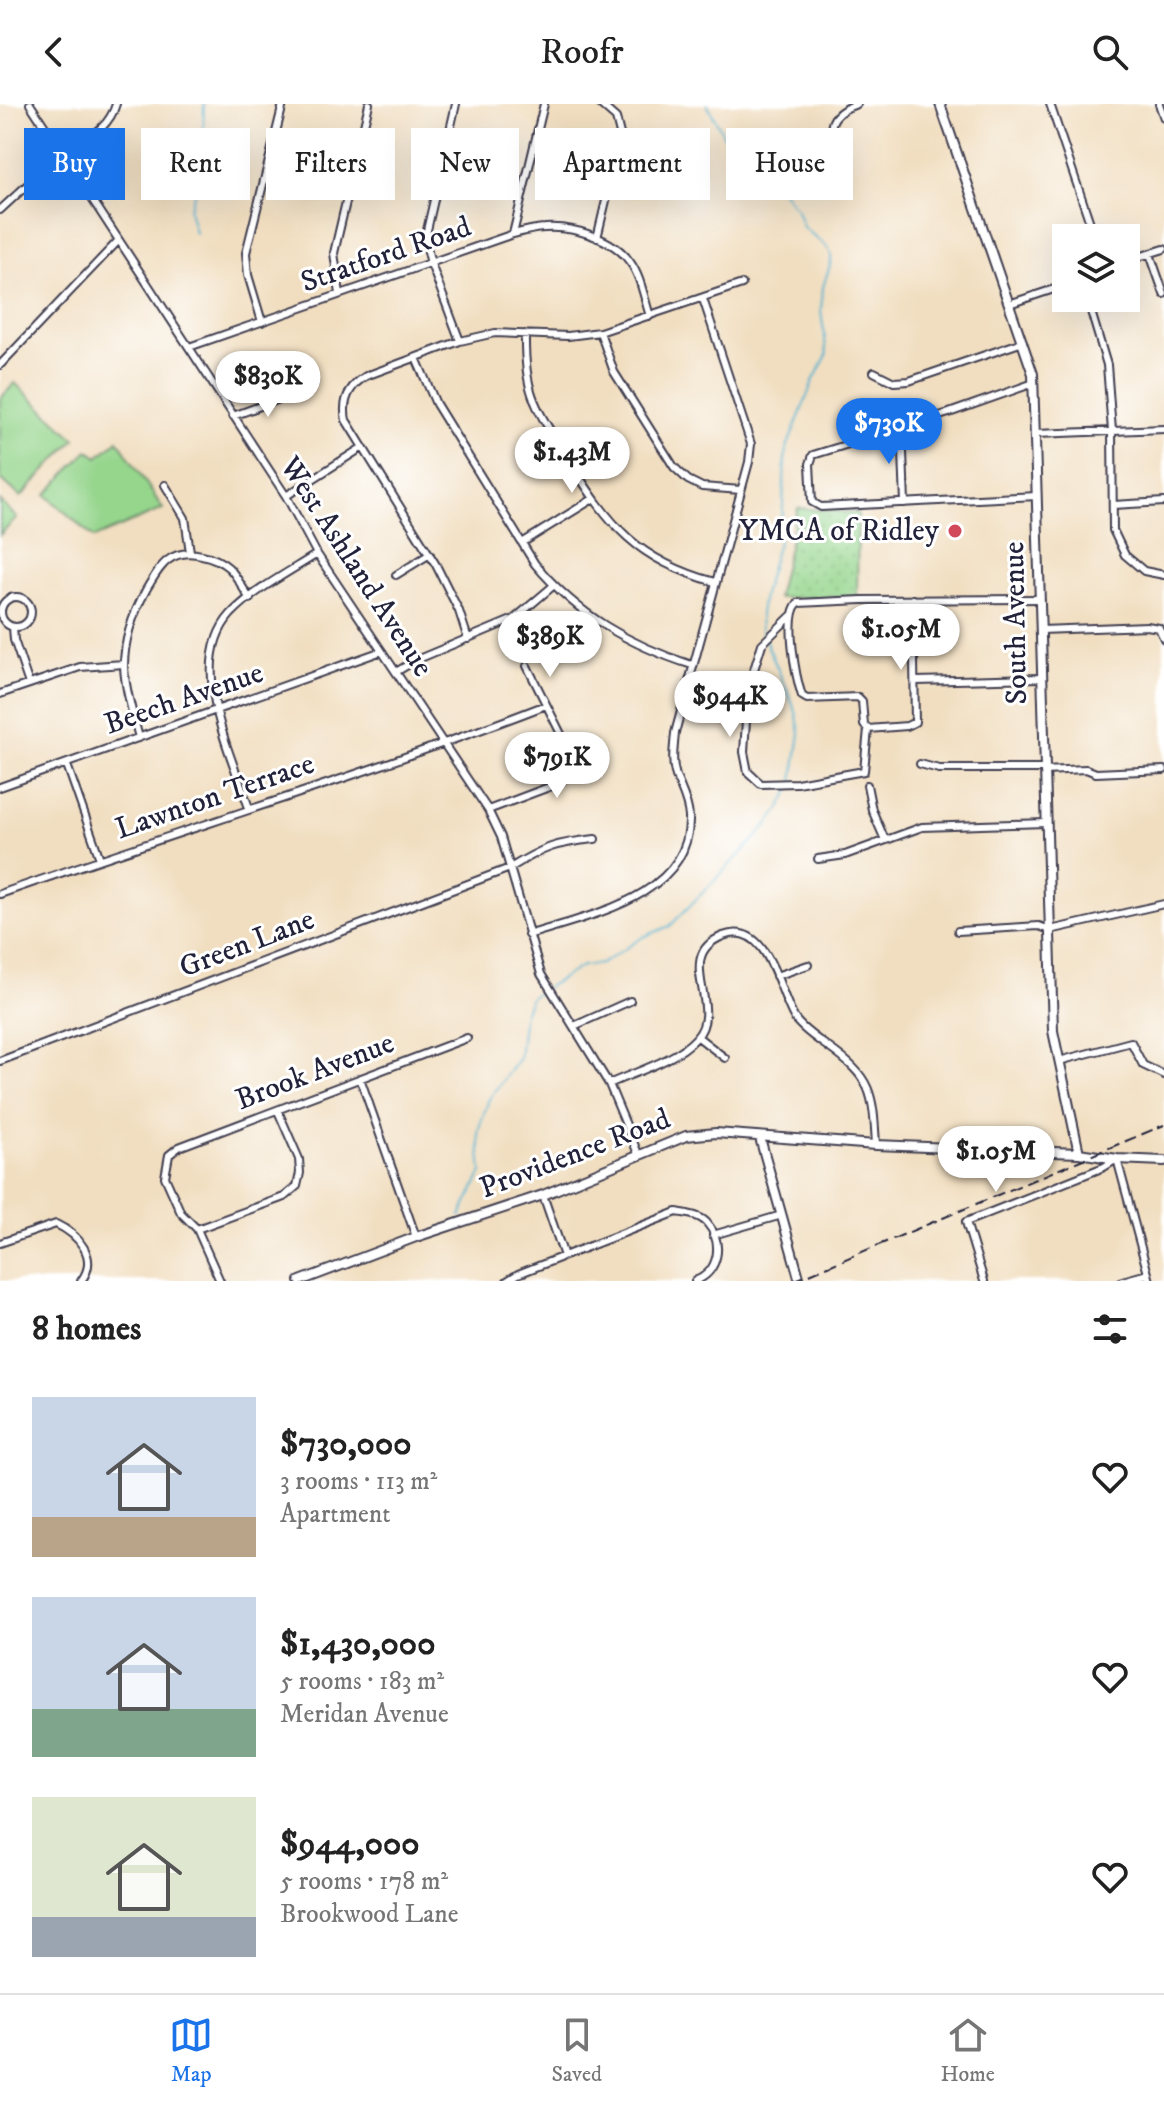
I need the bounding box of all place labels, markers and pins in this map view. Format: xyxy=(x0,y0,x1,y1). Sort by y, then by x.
pin: $830K xyxy=(212,351,324,419)
pin: $730K xyxy=(833,398,945,466)
pin: $1.43M xyxy=(507,427,637,495)
place label: YMCA of Ridley xyxy=(739,513,940,550)
marker: YMCA of Ridley xyxy=(946,522,964,540)
pin: $1.05M xyxy=(836,604,966,672)
pin: $389K xyxy=(494,611,606,679)
pin: $944K xyxy=(674,671,786,739)
pin: $791K xyxy=(501,732,613,800)
pin: $1.05M xyxy=(931,1126,1061,1194)

